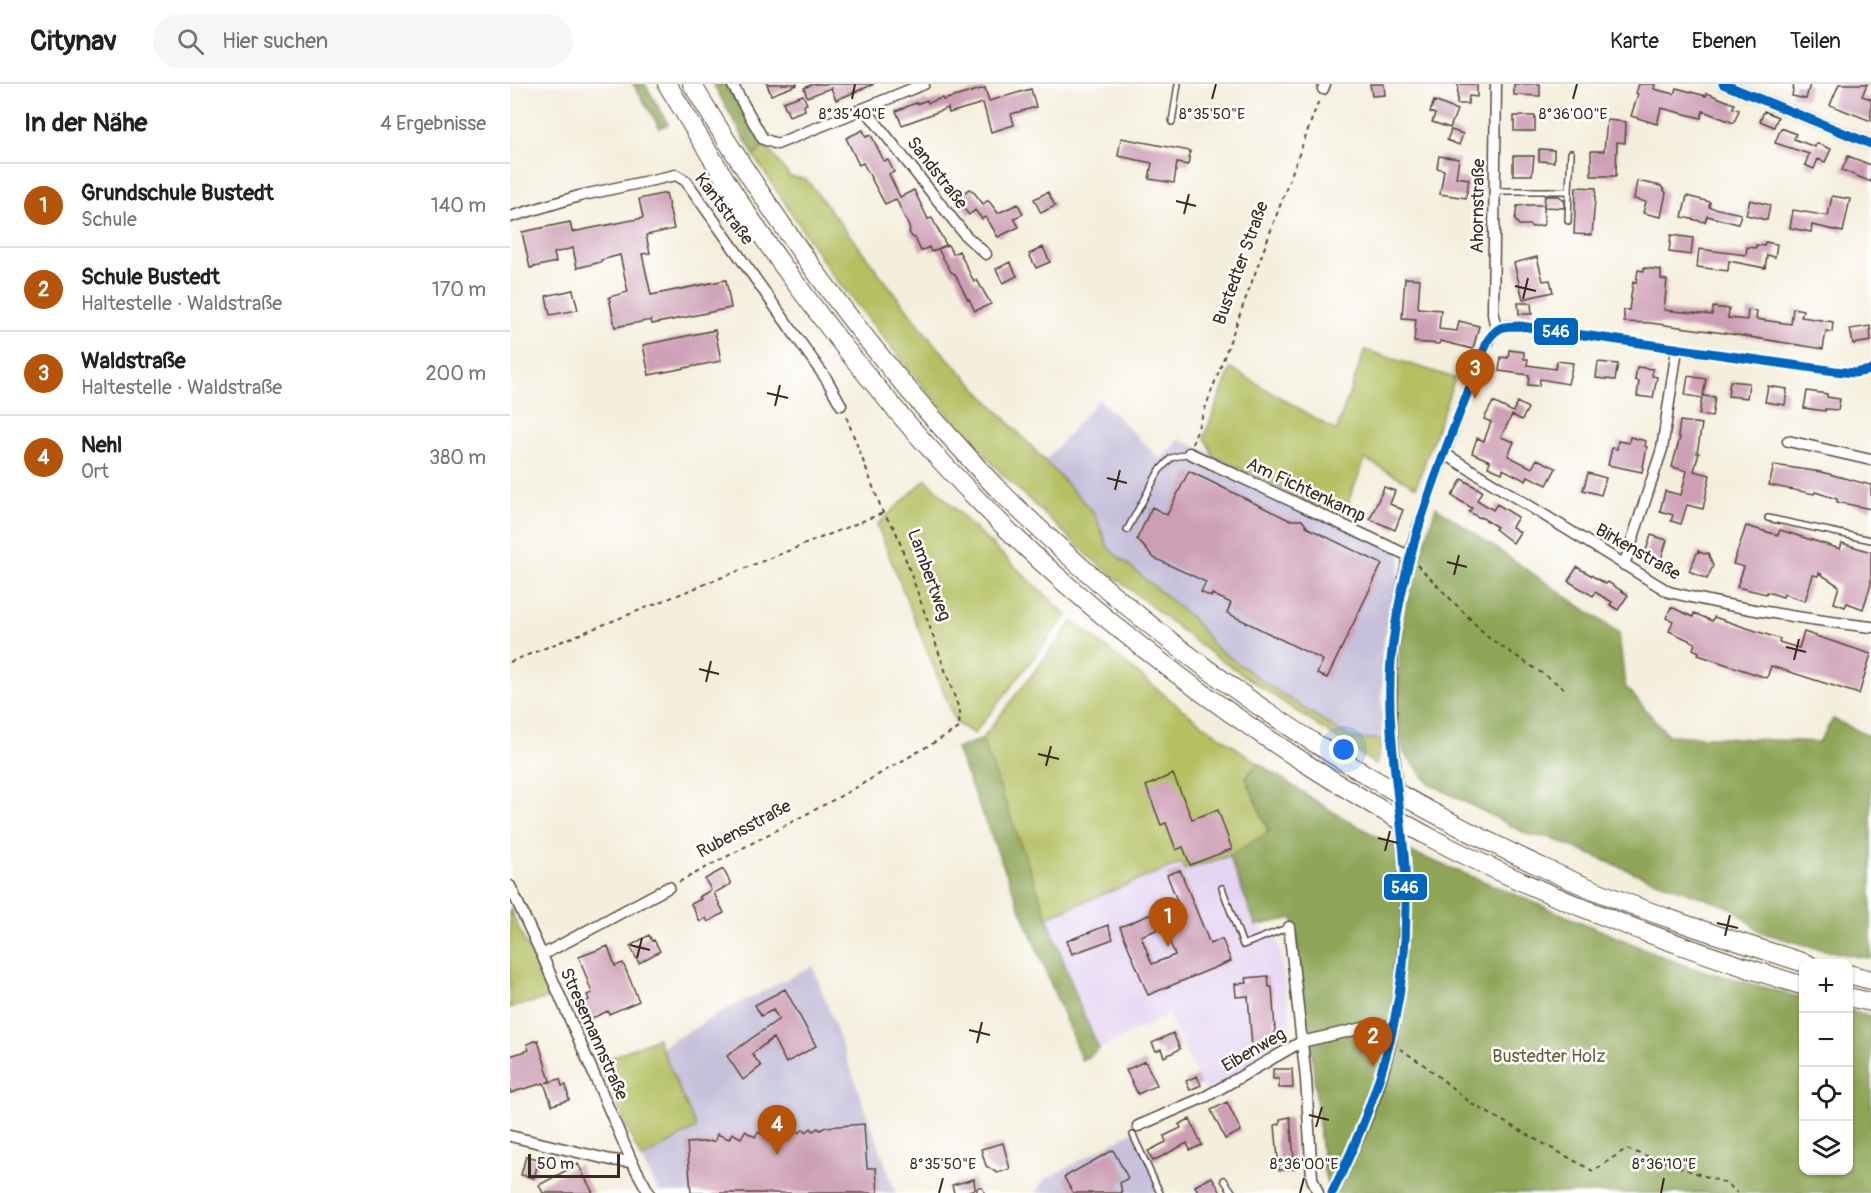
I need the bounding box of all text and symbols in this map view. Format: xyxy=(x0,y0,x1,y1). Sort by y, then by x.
search box xyxy=(153,14,573,68)
text: Citynav xyxy=(30,24,117,59)
icon: search xyxy=(174,25,207,58)
text: Hier suchen xyxy=(222,27,328,55)
text: Karte xyxy=(1610,28,1659,55)
text: Ebenen xyxy=(1692,28,1757,55)
text: Teilen xyxy=(1790,28,1841,55)
text: 8°35'40"E xyxy=(819,105,885,124)
text: 8°35'50"E xyxy=(1179,105,1245,124)
text: 8°36'00"E xyxy=(1539,105,1607,124)
text: In der Nähe xyxy=(24,107,147,139)
text: 4 Ergebnisse xyxy=(380,111,486,136)
street label: Sandstraße xyxy=(901,132,973,214)
street label: Ahornstraße xyxy=(1466,158,1490,254)
street label: Kantstraße xyxy=(689,168,759,250)
text: Grundschule Bustedt xyxy=(81,179,274,207)
text: 1 xyxy=(40,193,47,218)
text: 140 m xyxy=(431,193,486,218)
street label: Bustedter Straße xyxy=(1208,198,1274,328)
text: Schule xyxy=(81,207,137,232)
text: Schule Bustedt xyxy=(81,263,220,291)
text: 2 xyxy=(38,277,49,302)
text: 170 m xyxy=(432,277,486,302)
text: Haltestelle · Waldstraße xyxy=(81,291,282,316)
line badge: 546 xyxy=(1533,317,1579,346)
text: 546 xyxy=(1542,322,1570,342)
text: Waldstraße xyxy=(81,347,186,375)
pin: 3 xyxy=(1456,350,1494,399)
text: 3 xyxy=(38,361,49,386)
text: 200 m xyxy=(425,361,486,386)
text: Haltestelle · Waldstraße xyxy=(81,375,282,400)
text: Nehl xyxy=(81,431,122,459)
text: 4 xyxy=(38,445,49,470)
text: 380 m xyxy=(429,445,486,470)
street label: Am Fichtenkamp xyxy=(1243,452,1369,528)
text: Ort xyxy=(81,459,109,484)
street label: Birkenstraße xyxy=(1591,518,1685,586)
street label: Lambertweg xyxy=(902,526,956,624)
your location xyxy=(1329,735,1358,764)
street label: Rubensstraße xyxy=(693,794,795,863)
line badge: 546 xyxy=(1383,873,1428,901)
text: 546 xyxy=(1391,878,1419,898)
pin: 1 xyxy=(1148,898,1188,947)
map controls xyxy=(1799,959,1853,1175)
button: + xyxy=(1799,959,1853,1013)
street label: Stresemannstraße xyxy=(555,964,633,1104)
button: − xyxy=(1799,1013,1853,1067)
pin: 2 xyxy=(1354,1018,1392,1067)
street label: Eibenweg xyxy=(1218,1022,1290,1078)
park label: Bustedter Holz xyxy=(1492,1045,1606,1068)
button: locate xyxy=(1799,1067,1853,1121)
pin: 4 xyxy=(758,1106,796,1155)
button: layers xyxy=(1799,1121,1853,1175)
scale bar xyxy=(528,1151,620,1178)
text: 50 m xyxy=(537,1154,574,1174)
text: 8°35'50"E xyxy=(910,1155,976,1174)
text: 8°36'00"E xyxy=(1270,1155,1338,1174)
text: 8°36'10"E xyxy=(1632,1155,1696,1174)

